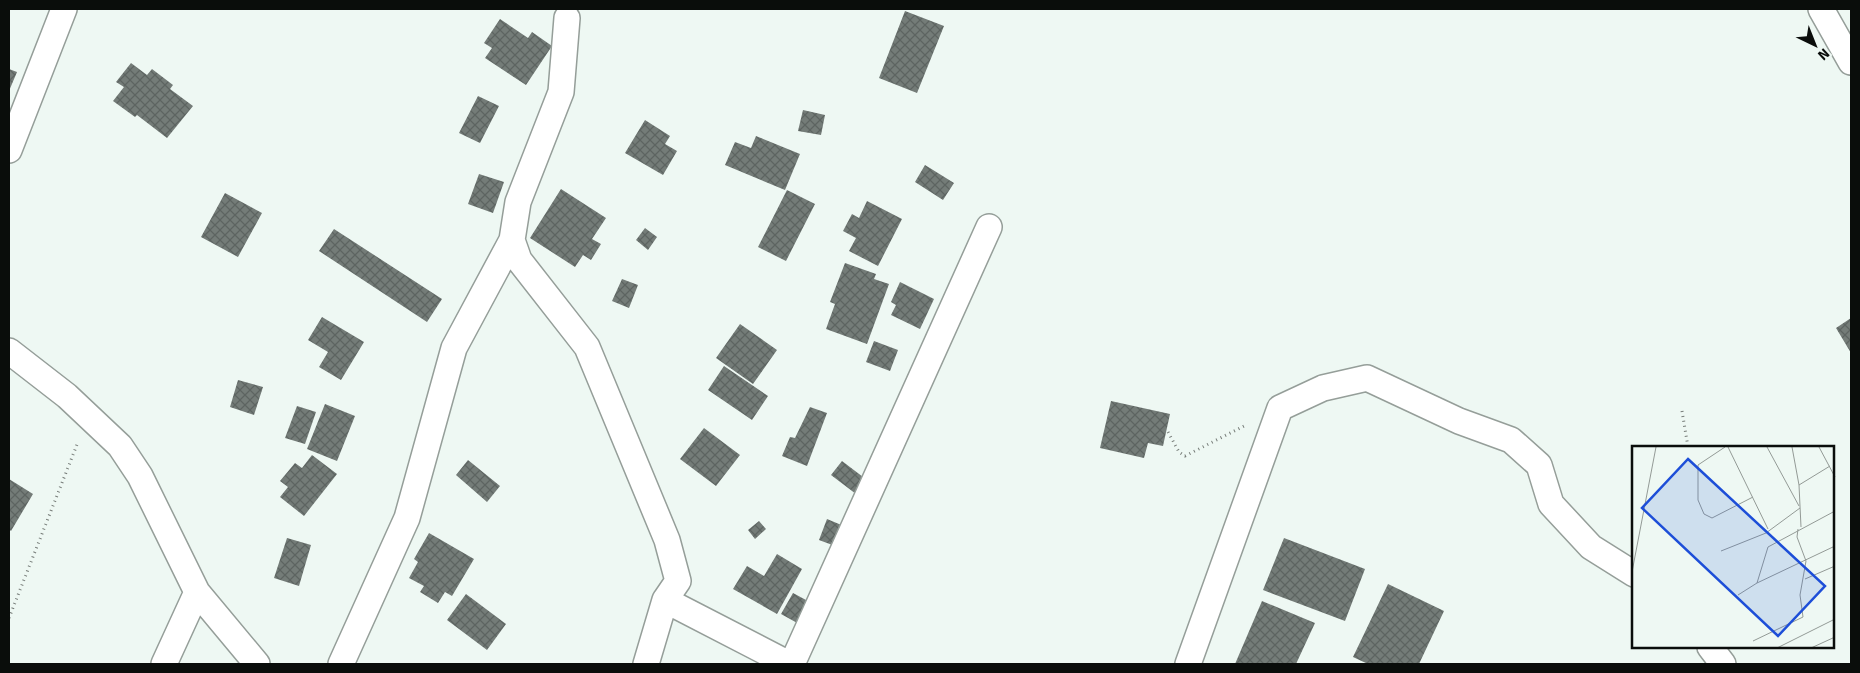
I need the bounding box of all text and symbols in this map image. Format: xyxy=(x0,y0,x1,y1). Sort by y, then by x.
north arrow xyxy=(1790,20,1840,70)
text: N xyxy=(1814,45,1833,64)
inset map xyxy=(1632,446,1835,648)

